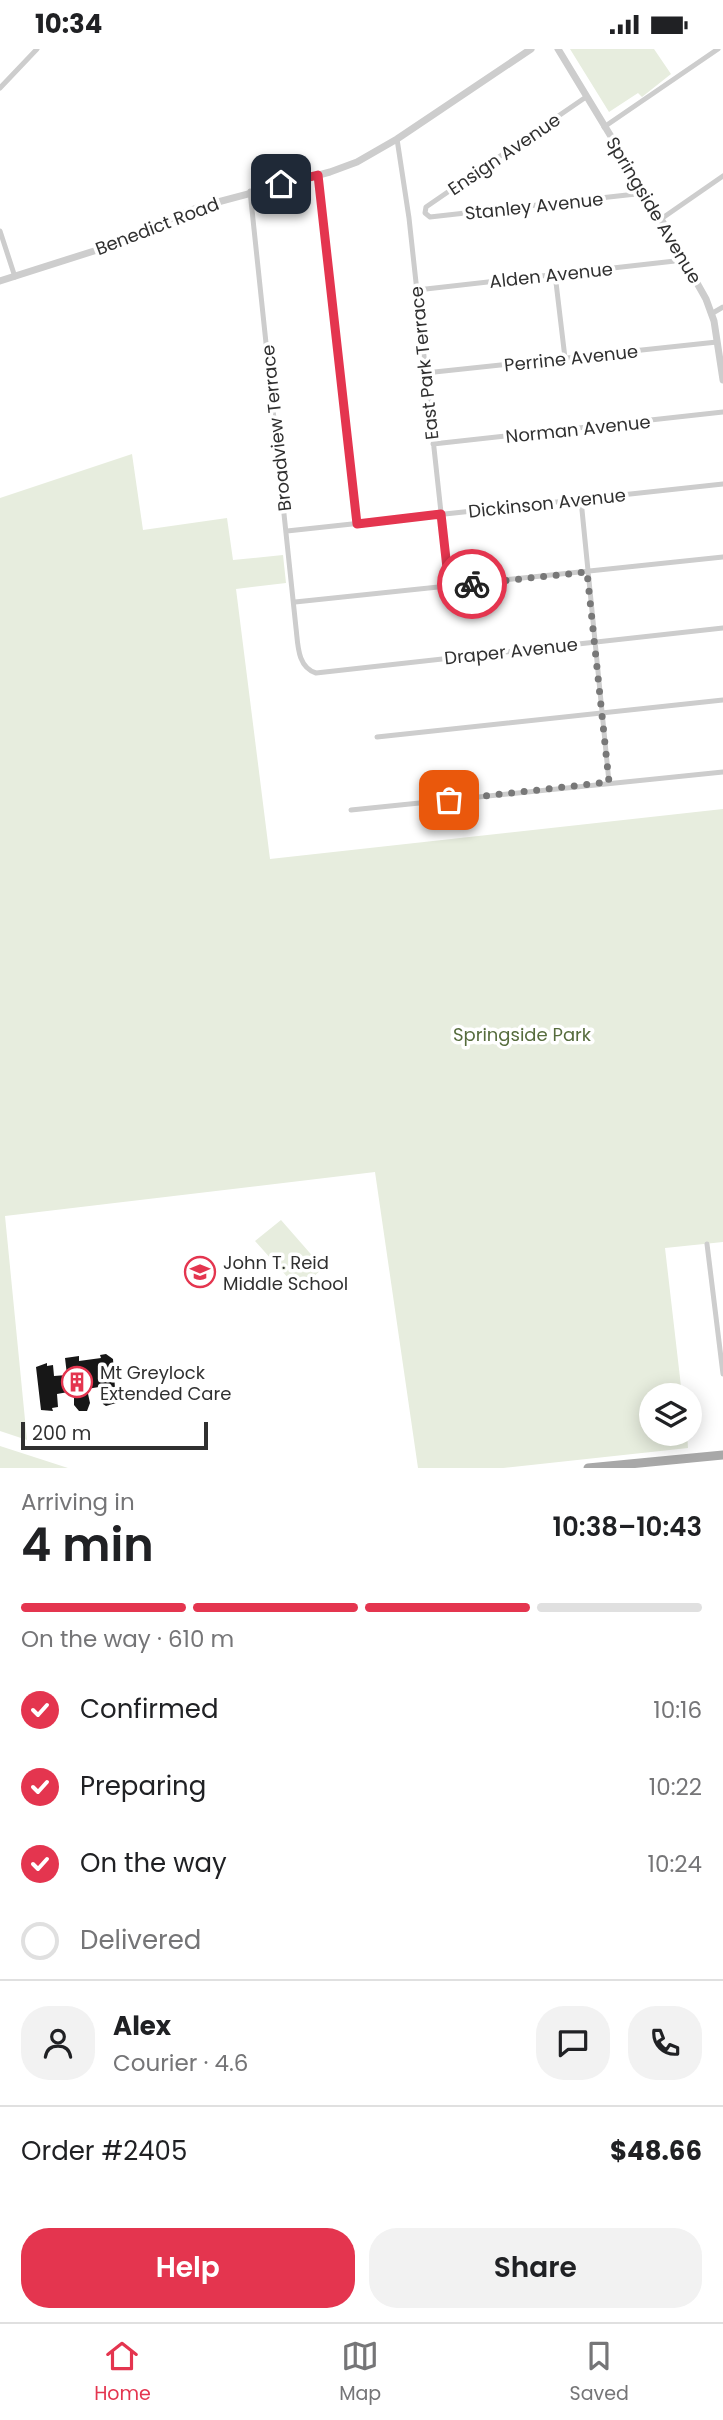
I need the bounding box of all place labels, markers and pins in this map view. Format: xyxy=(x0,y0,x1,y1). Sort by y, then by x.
pin xyxy=(251,154,311,214)
pin xyxy=(419,770,479,830)
place label: John T. Reid Middle School xyxy=(223,1250,348,1296)
school or university icon: John T. Reid Middle School xyxy=(183,1255,217,1289)
place label: Mt Greylock Extended Care xyxy=(100,1360,231,1406)
building icon: Mt Greylock Extended Care xyxy=(60,1365,94,1399)

